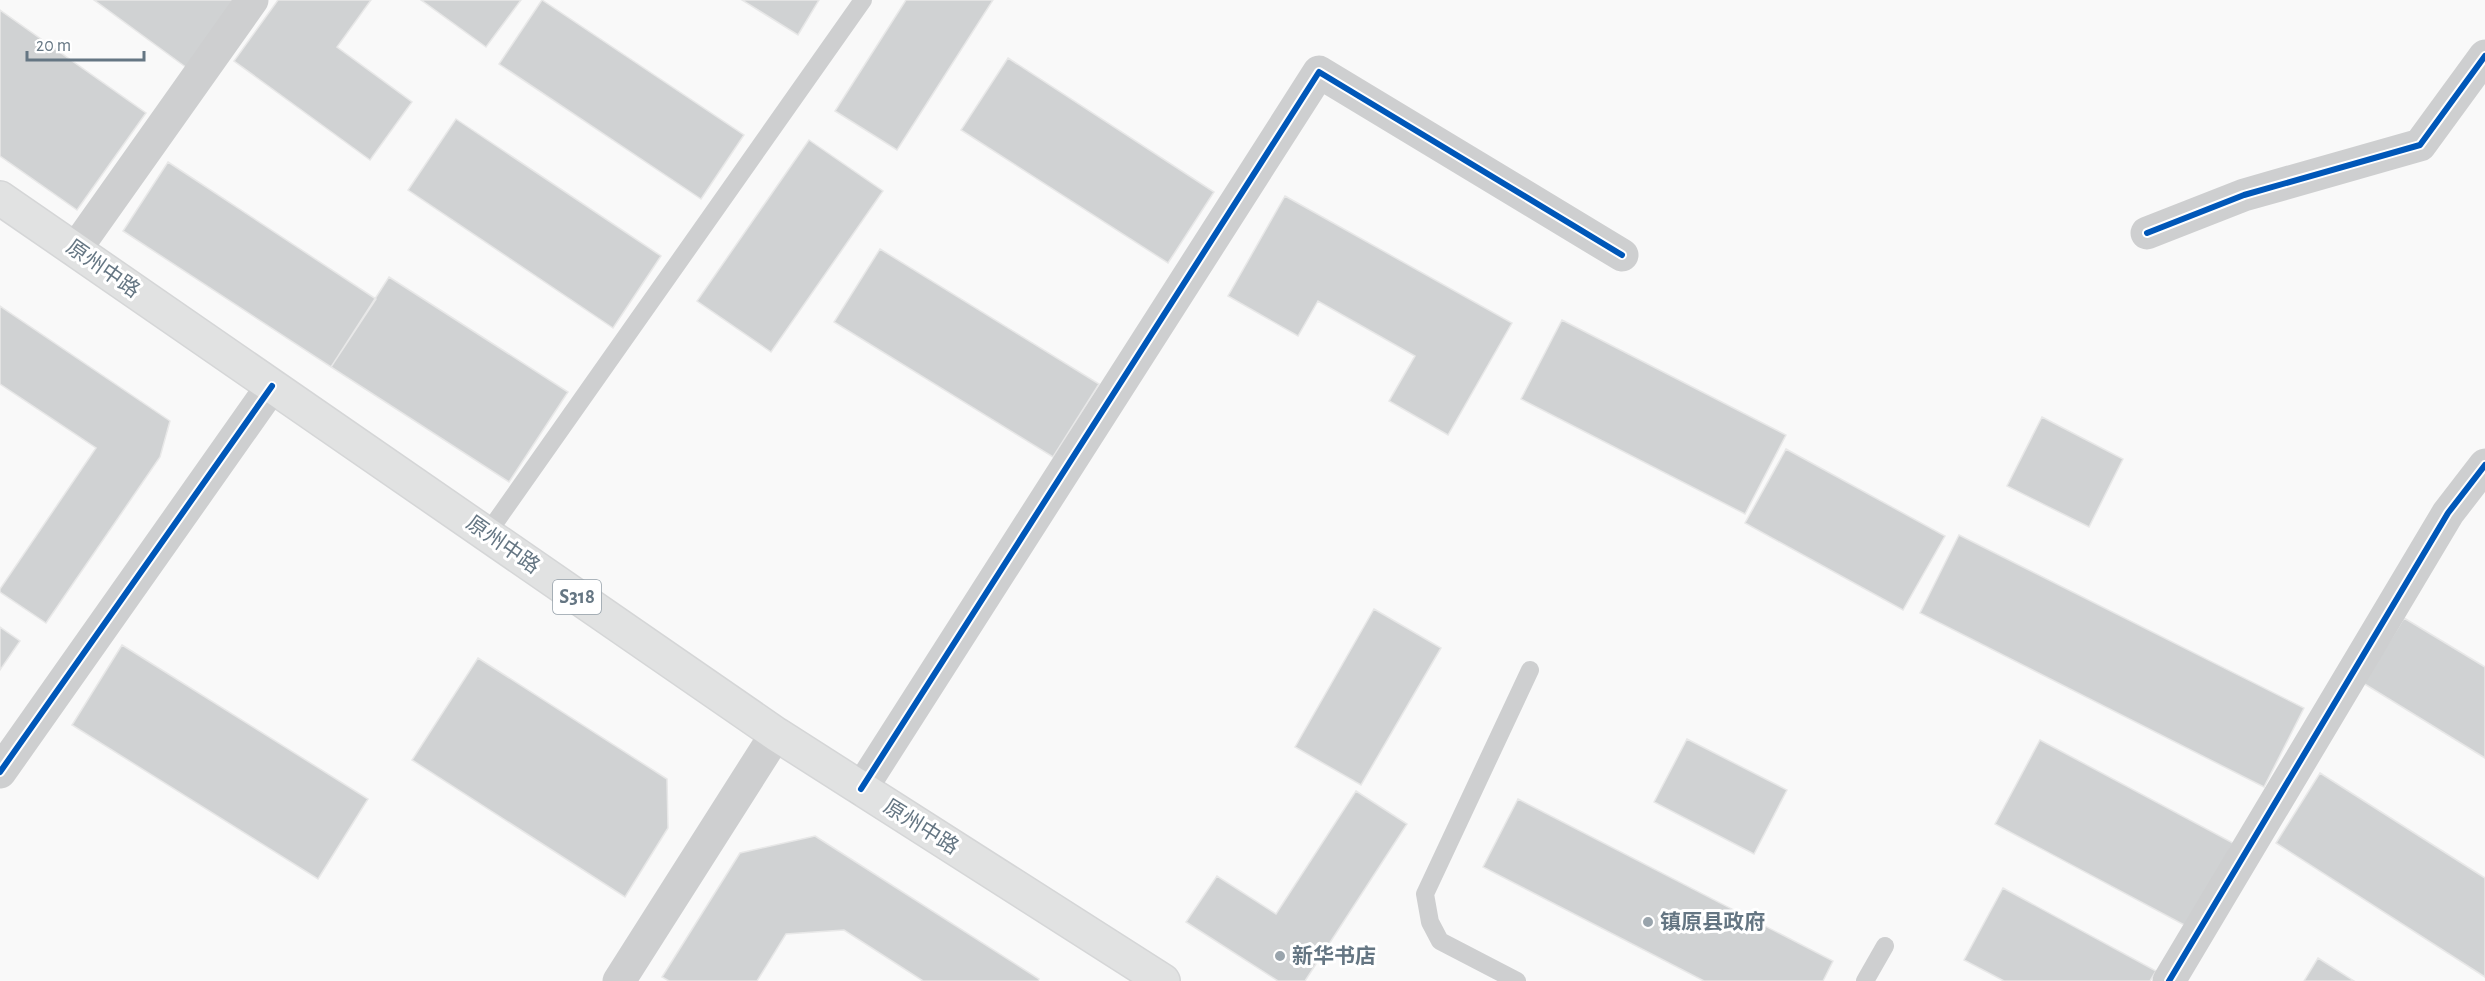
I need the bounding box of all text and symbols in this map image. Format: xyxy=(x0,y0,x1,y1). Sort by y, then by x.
scale bar xyxy=(27,24,144,62)
text: 20 m xyxy=(36,37,71,55)
street label: 原州中路 xyxy=(63,235,144,302)
street label: 原州中路 xyxy=(463,511,544,578)
road number: S318 xyxy=(553,580,601,614)
street label: 原州中路 xyxy=(880,795,963,858)
place label: 镇原县政府 xyxy=(1660,910,1765,933)
marker: 镇原县政府 xyxy=(1641,915,1655,929)
place label: 新华书店 xyxy=(1292,944,1376,967)
marker: 新华书店 xyxy=(1273,949,1287,963)

